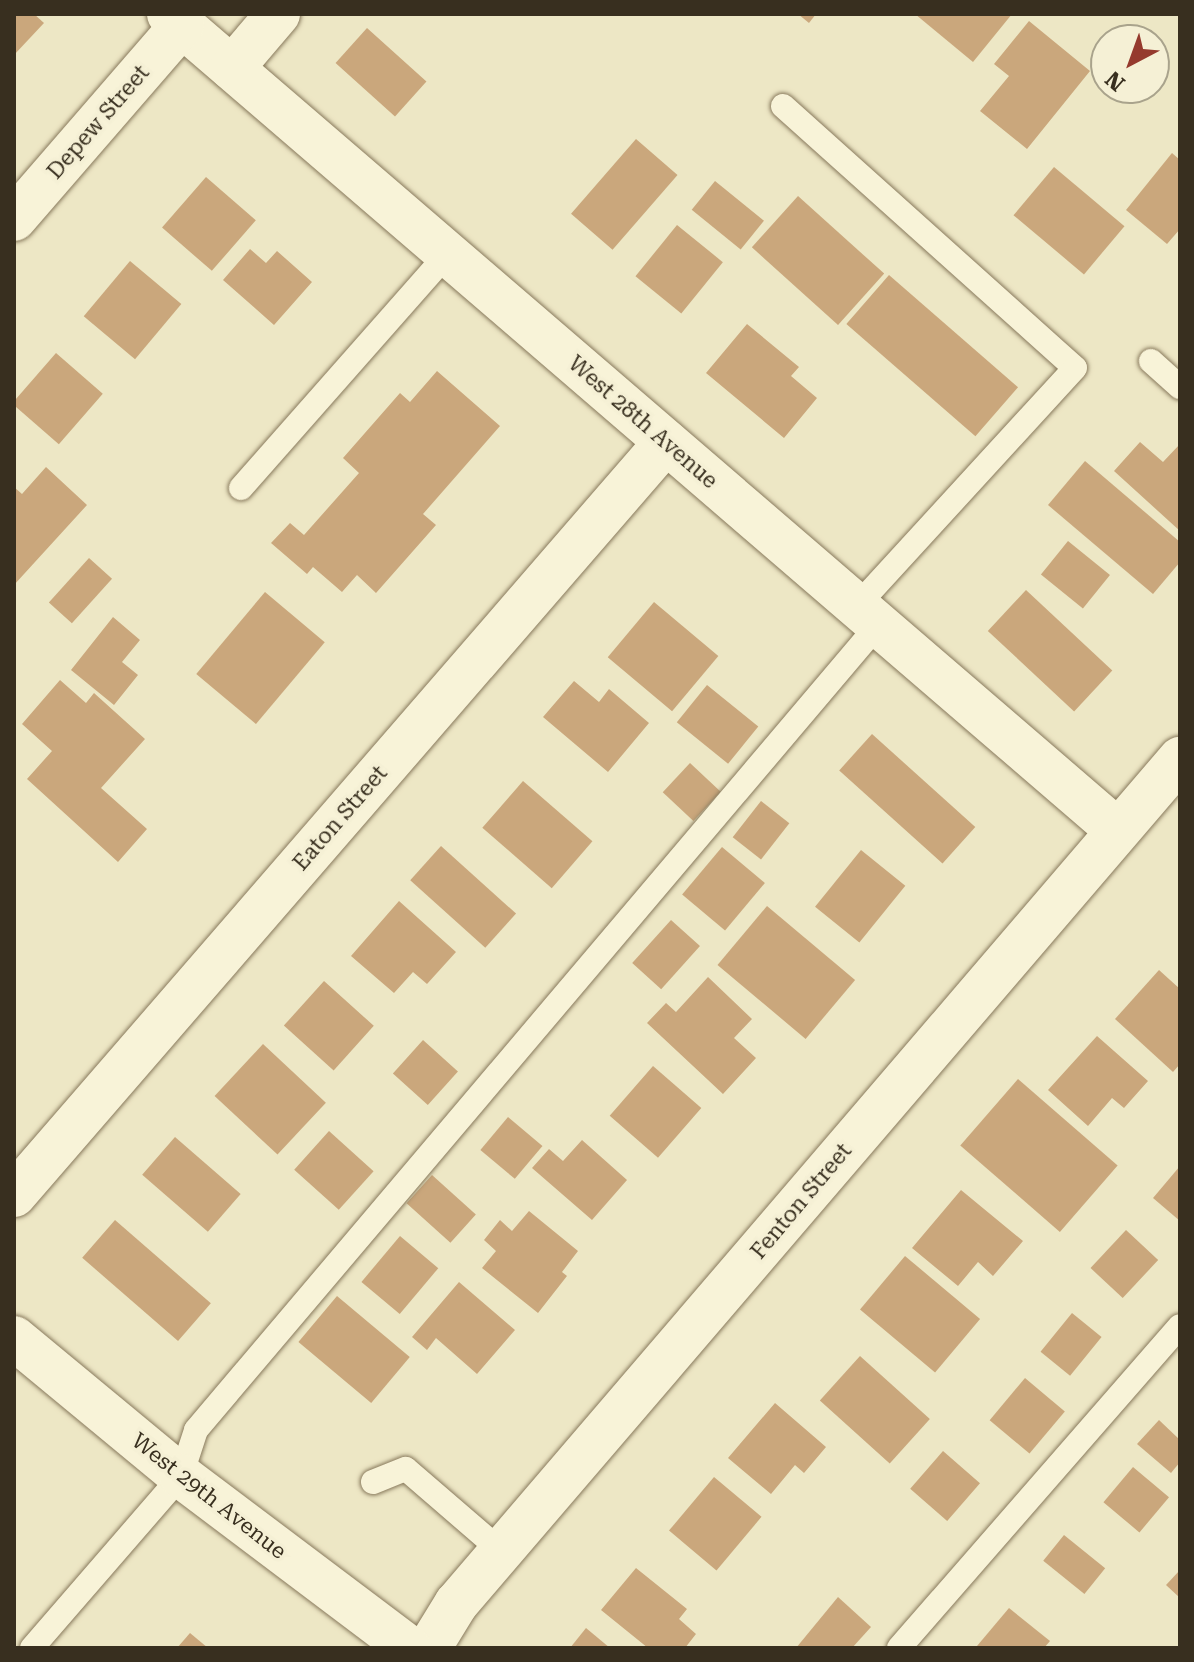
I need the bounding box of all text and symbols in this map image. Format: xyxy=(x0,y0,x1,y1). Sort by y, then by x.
north arrow xyxy=(1090,24,1170,104)
street label: Depew Street xyxy=(41,60,155,184)
text: N xyxy=(1101,66,1130,96)
street label: West 28th Avenue xyxy=(563,350,723,494)
street label: Eaton Street xyxy=(287,760,393,876)
street label: Fenton Street xyxy=(745,1138,857,1264)
street label: West 29th Avenue xyxy=(126,1427,292,1565)

